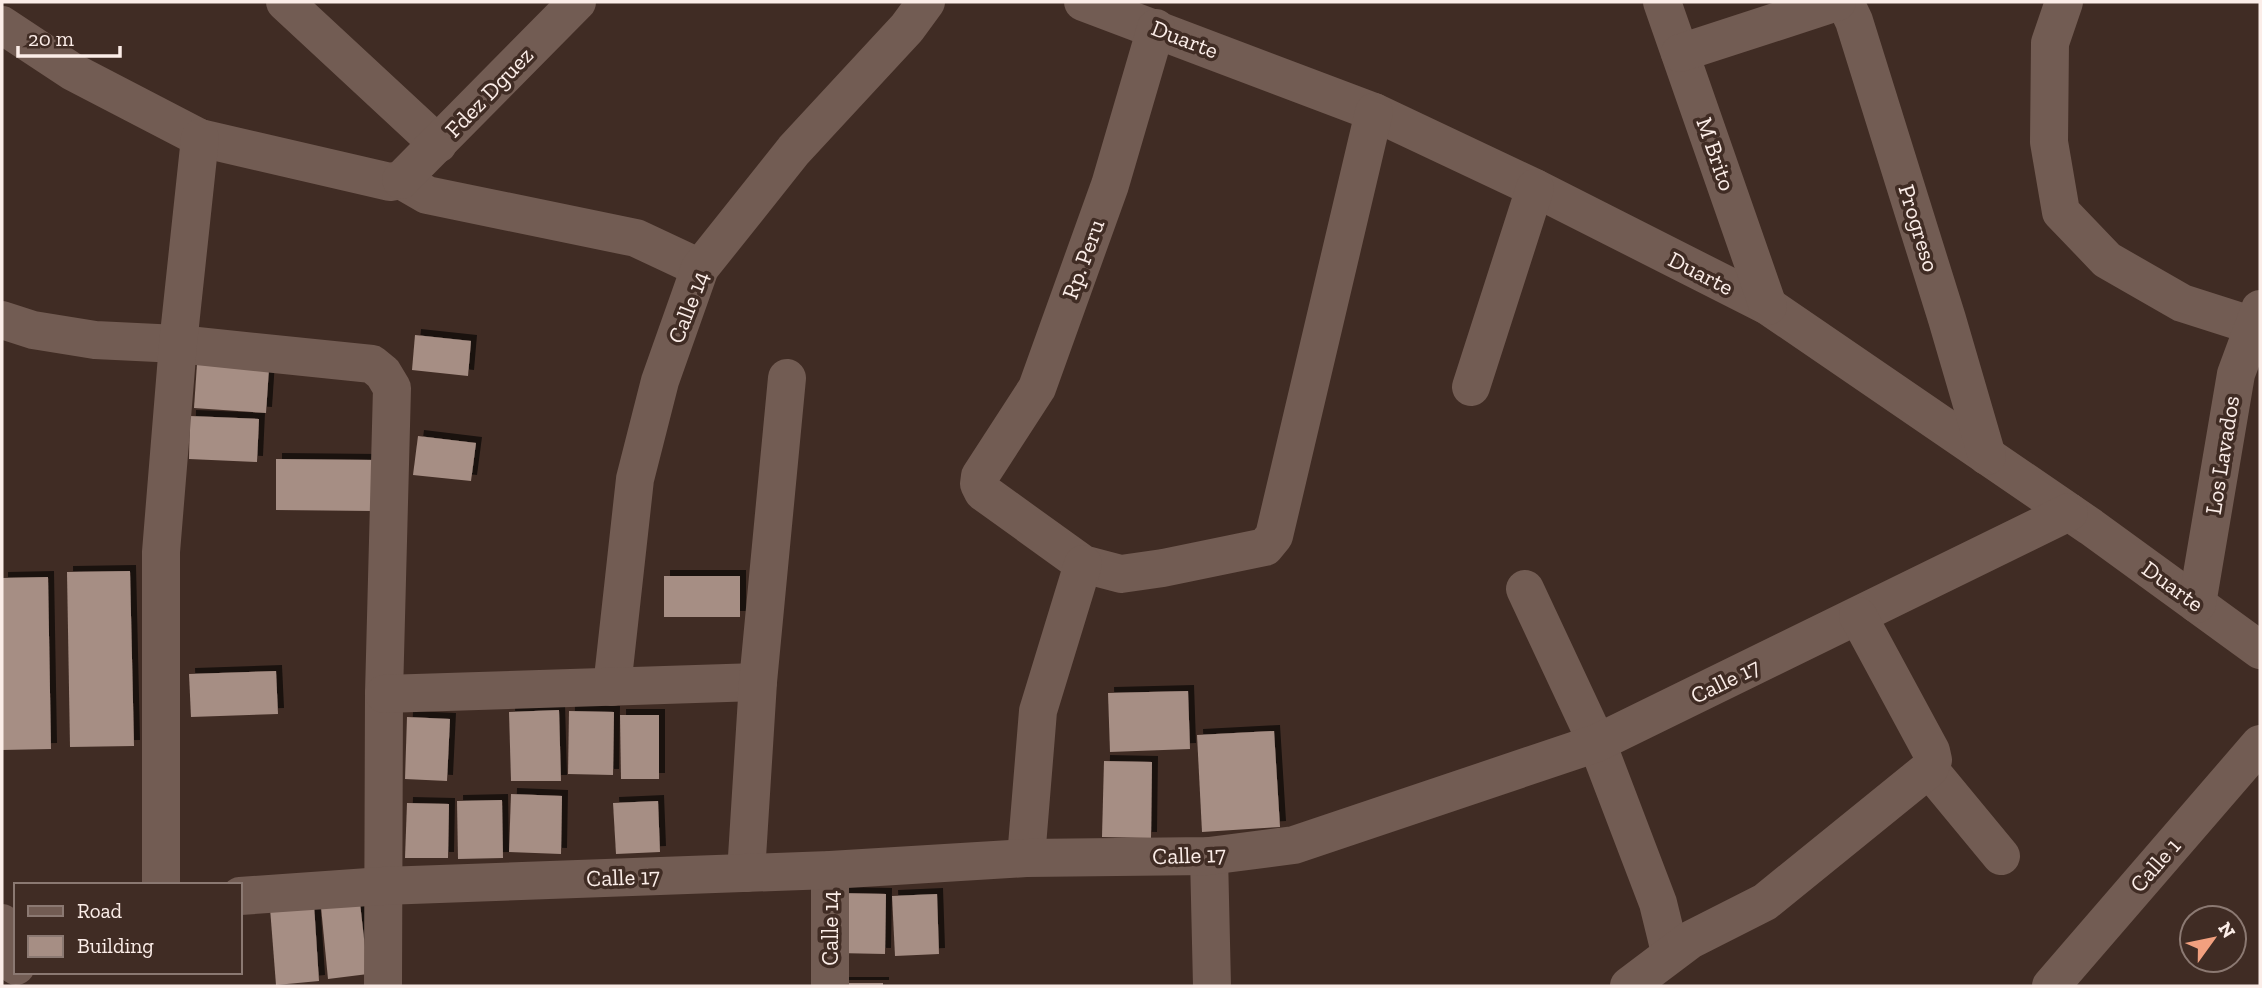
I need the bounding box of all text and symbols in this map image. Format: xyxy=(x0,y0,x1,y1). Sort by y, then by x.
scale bar xyxy=(18,14,119,58)
street label: Duarte xyxy=(1148,14,1222,64)
text: 20 m xyxy=(28,26,74,51)
street label: Fdez Dguez xyxy=(439,41,539,143)
street label: M Brito xyxy=(1690,114,1742,194)
street label: Progreso xyxy=(1893,181,1945,275)
street label: Rp. Peru xyxy=(1056,215,1110,303)
street label: Duarte xyxy=(1664,245,1738,301)
street label: Calle 14 xyxy=(661,267,715,347)
street label: Los Lavados xyxy=(2199,393,2245,517)
street label: Duarte xyxy=(2137,554,2209,618)
street label: Calle 17 xyxy=(1686,652,1764,710)
street label: Calle 1 xyxy=(2124,832,2186,898)
street label: Calle 17 xyxy=(1152,840,1226,870)
street label: Calle 17 xyxy=(586,862,660,892)
legend xyxy=(14,883,242,974)
street label: Calle 14 xyxy=(816,890,844,966)
text: Road xyxy=(77,898,123,923)
north arrow xyxy=(2178,904,2248,974)
text: N xyxy=(2213,918,2240,942)
text: Building xyxy=(77,933,154,958)

